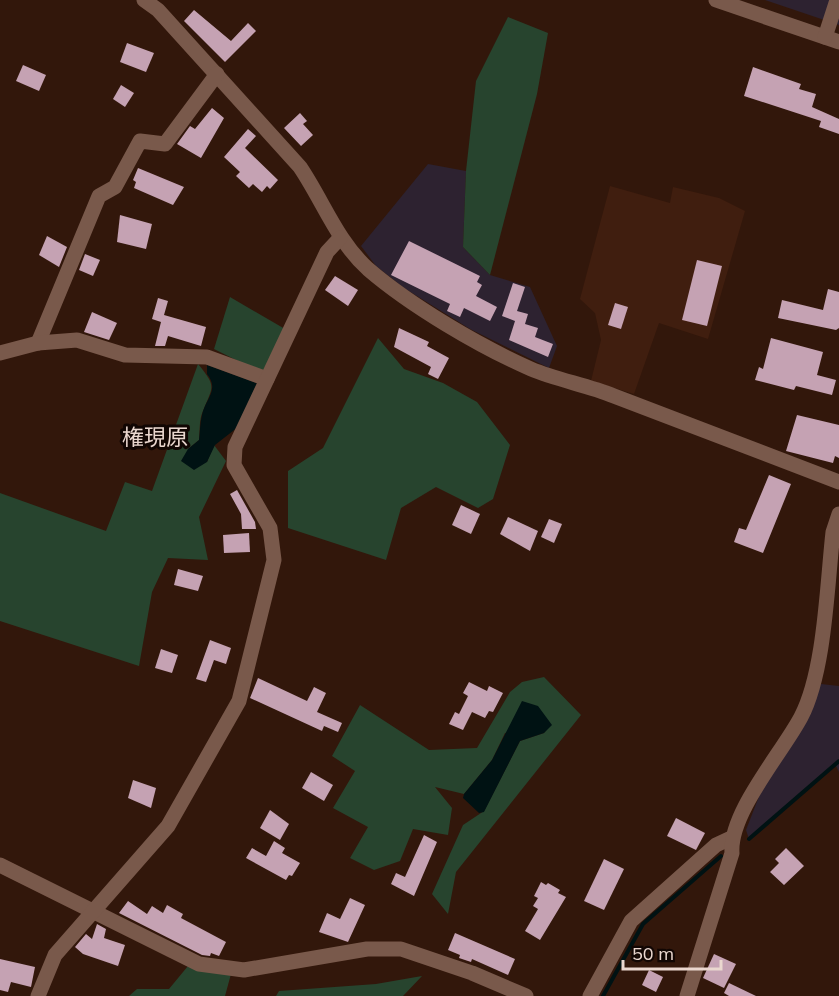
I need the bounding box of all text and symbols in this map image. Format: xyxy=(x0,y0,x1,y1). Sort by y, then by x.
district label: 権現原 xyxy=(122,423,188,451)
scale bar xyxy=(623,933,720,971)
text: 50 m xyxy=(632,942,674,965)

